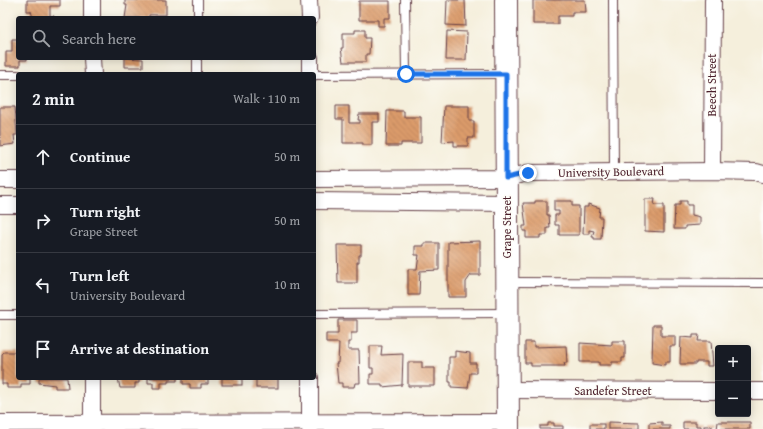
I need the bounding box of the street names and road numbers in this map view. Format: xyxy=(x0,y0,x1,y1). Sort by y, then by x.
street label: Beech Street xyxy=(703,53,720,116)
street label: University Boulevard xyxy=(558,162,665,181)
street label: Grape Street xyxy=(498,195,515,258)
street label: Sandefer Street xyxy=(574,382,653,399)

